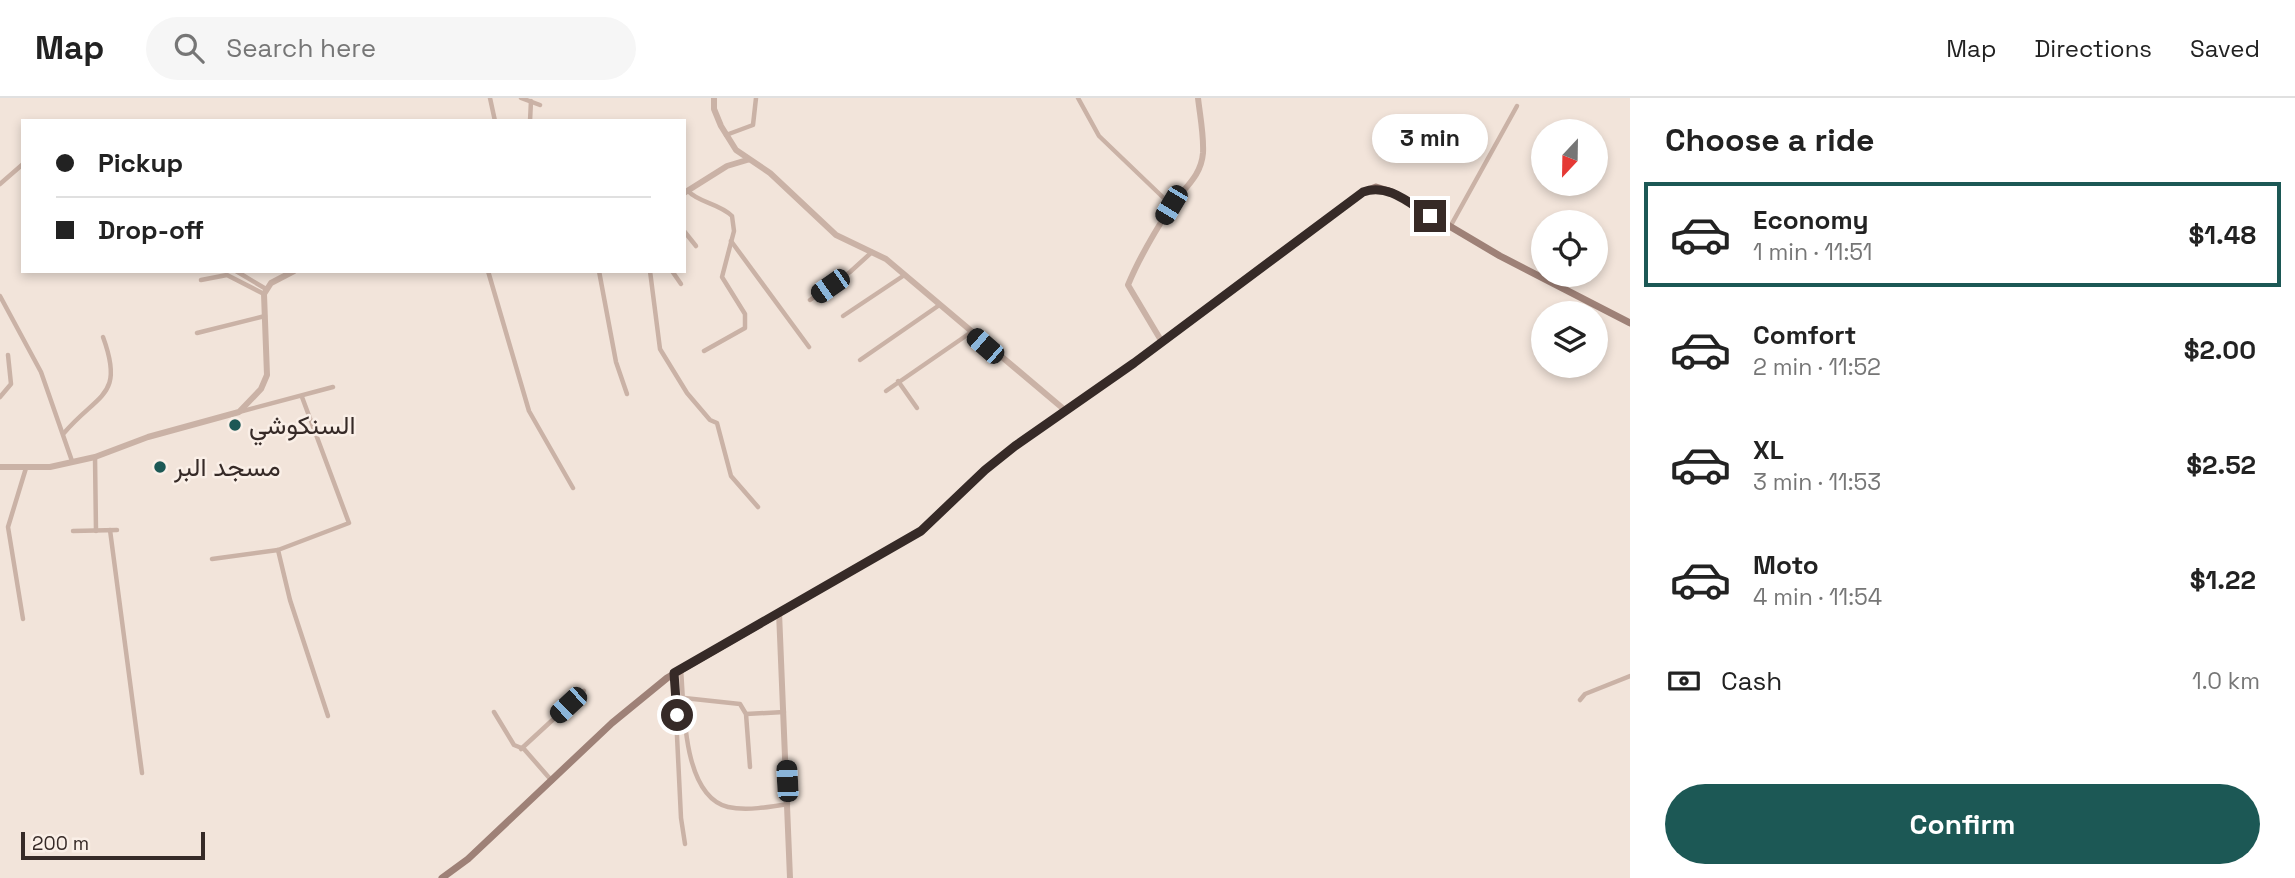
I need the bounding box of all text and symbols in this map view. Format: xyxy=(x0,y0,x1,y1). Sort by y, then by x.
search box xyxy=(146,17,636,80)
text: Map xyxy=(35,27,104,69)
icon: search xyxy=(170,29,208,67)
text: Search here xyxy=(226,31,376,65)
text: Map xyxy=(1946,33,1996,64)
text: Directions xyxy=(2034,33,2152,64)
text: Saved xyxy=(2190,33,2260,64)
callout: 3 min xyxy=(1372,115,1488,164)
north arrow xyxy=(1531,119,1608,196)
map controls xyxy=(1531,119,1608,378)
text: Choose a ride xyxy=(1665,120,1875,160)
text: 3 min xyxy=(1400,123,1460,153)
text: Pickup xyxy=(98,146,183,180)
car xyxy=(1152,182,1191,228)
route end xyxy=(1414,200,1446,232)
icon: car xyxy=(1669,203,1732,266)
text: Economy xyxy=(1753,203,1869,237)
button: locate xyxy=(1531,210,1608,287)
text: Drop-off xyxy=(98,213,204,247)
text: $1.48 xyxy=(2189,218,2256,252)
text: 1 min · 11:51 xyxy=(1753,237,1872,267)
car xyxy=(807,265,854,307)
button: layers xyxy=(1531,301,1608,378)
icon: car xyxy=(1669,318,1732,381)
text: Comfort xyxy=(1753,318,1856,352)
car xyxy=(963,324,1008,368)
text: $2.00 xyxy=(2184,333,2256,367)
text: 2 min · 11:52 xyxy=(1753,352,1881,382)
place label: السنكوشي xyxy=(249,408,355,446)
marker: السنكوشي xyxy=(227,417,243,433)
icon: car xyxy=(1669,433,1732,496)
text: XL xyxy=(1753,433,1784,467)
text: $2.52 xyxy=(2186,448,2256,482)
place label: مسجد البر xyxy=(173,450,281,484)
marker: مسجد البر xyxy=(152,459,168,475)
text: 3 min · 11:53 xyxy=(1753,467,1881,497)
icon: car xyxy=(1669,548,1732,611)
text: Moto xyxy=(1753,548,1819,582)
text: $1.22 xyxy=(2190,563,2256,597)
text: 4 min · 11:54 xyxy=(1753,582,1882,612)
icon: cash xyxy=(1665,662,1703,700)
text: Cash xyxy=(1721,664,1782,698)
text: 1.0 km xyxy=(2192,666,2260,696)
car xyxy=(546,683,591,727)
route start xyxy=(661,699,693,731)
car xyxy=(776,759,799,803)
button: Confirm xyxy=(1665,784,2260,864)
scale bar xyxy=(21,829,205,861)
text: 200 m xyxy=(32,831,89,856)

